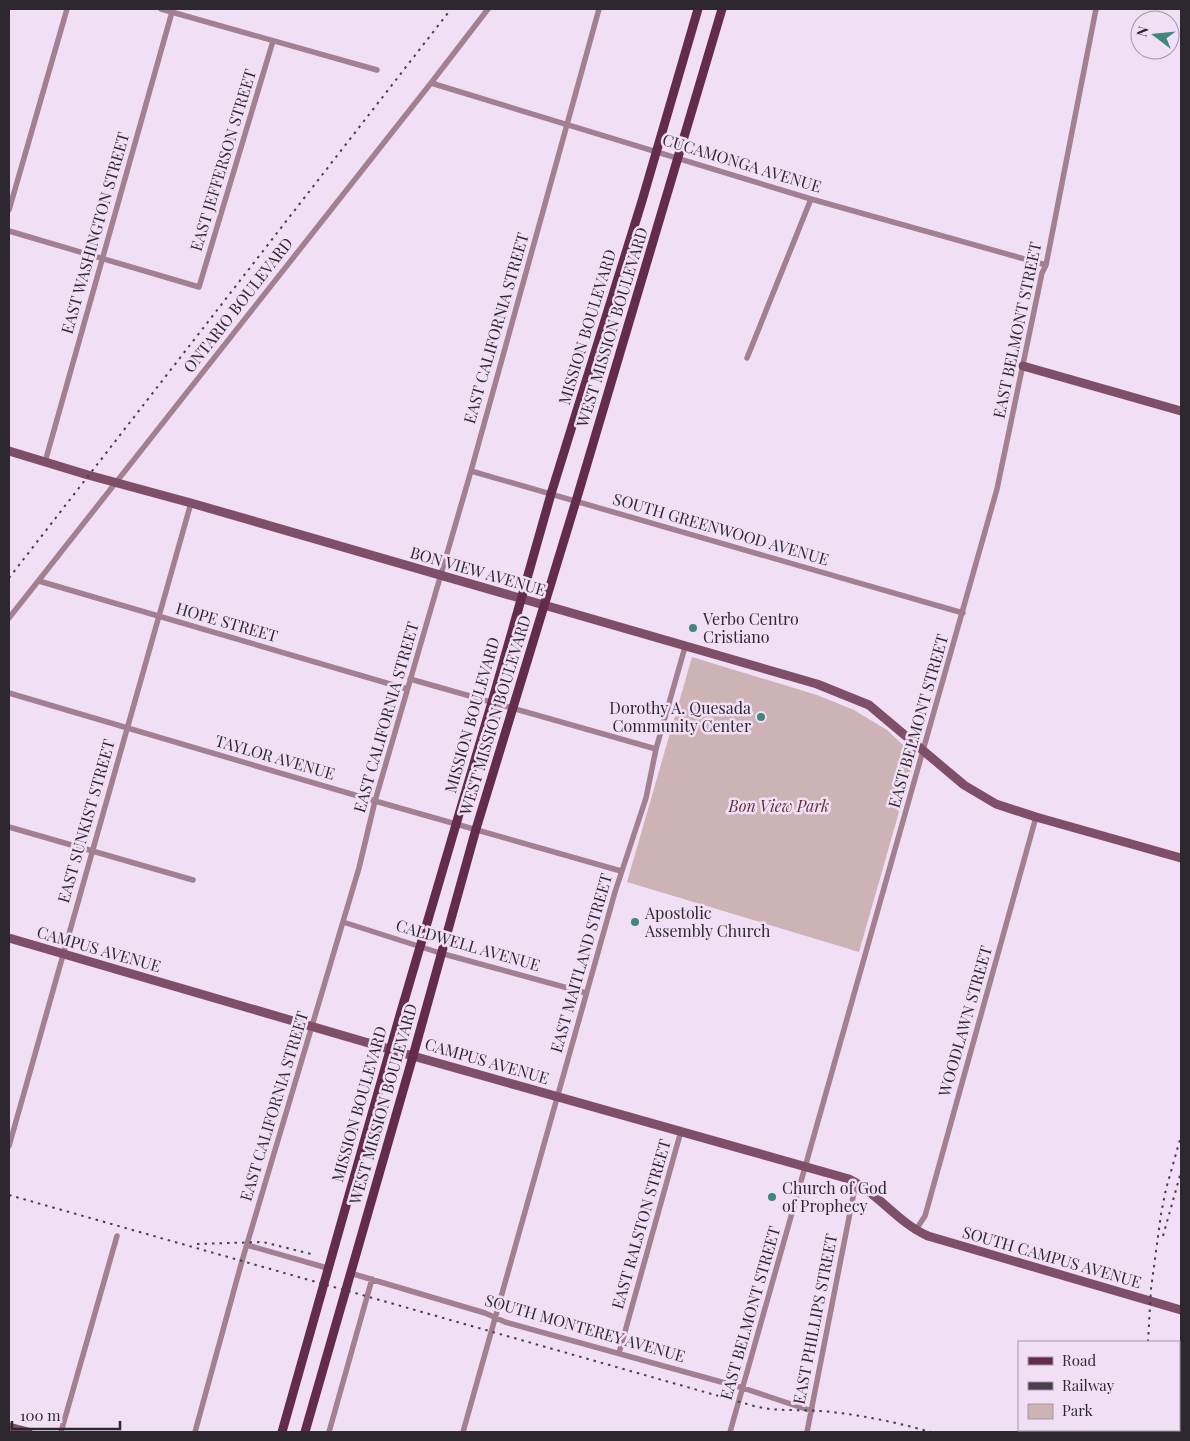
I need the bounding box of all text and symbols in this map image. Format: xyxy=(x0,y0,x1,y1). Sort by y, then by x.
north arrow xyxy=(1130,10,1180,60)
text: N xyxy=(1131,24,1153,39)
street label: EAST JEFFERSON STREET xyxy=(185,66,260,253)
street label: CUCAMONGA AVENUE xyxy=(660,128,824,197)
street label: EAST WASHINGTON STREET xyxy=(56,129,133,336)
street label: WEST MISSION BOULEVARD xyxy=(571,224,652,430)
street label: EAST CALIFORNIA STREET xyxy=(458,230,533,426)
street label: ONTARIO BOULEVARD xyxy=(178,233,297,377)
street label: EAST BELMONT STREET xyxy=(988,240,1045,420)
street label: MISSION BOULEVARD xyxy=(553,247,620,407)
street label: SOUTH GREENWOOD AVENUE xyxy=(611,488,832,569)
street label: BON VIEW AVENUE xyxy=(408,541,548,600)
street label: HOPE STREET xyxy=(174,597,281,646)
place label: Verbo Centro Cristiano xyxy=(702,608,799,647)
street label: WEST MISSION BOULEVARD xyxy=(454,612,535,818)
street label: EAST CALIFORNIA STREET xyxy=(348,619,423,815)
marker: Verbo Centro Cristiano xyxy=(687,622,699,634)
street label: EAST BELMONT STREET xyxy=(883,632,952,810)
street label: MISSION BOULEVARD xyxy=(439,634,504,795)
place label: Dorothy A. Quesada Community Center xyxy=(609,697,751,736)
marker: Dorothy A. Quesada Community Center xyxy=(755,711,767,723)
street label: TAYLOR AVENUE xyxy=(213,729,338,784)
street label: EAST SUNKIST STREET xyxy=(52,737,119,905)
park label: Bon View Park xyxy=(728,795,829,816)
street label: EAST MAITLAND STREET xyxy=(545,871,616,1055)
place label: Apostolic Assembly Church xyxy=(644,902,771,941)
street label: CALDWELL AVENUE xyxy=(394,914,543,975)
marker: Apostolic Assembly Church xyxy=(629,916,641,928)
street label: CAMPUS AVENUE xyxy=(35,921,164,976)
street label: WOODLAWN STREET xyxy=(933,943,996,1100)
street label: WEST MISSION BOULEVARD xyxy=(343,1001,421,1208)
street label: EAST CALIFORNIA STREET xyxy=(235,1008,312,1204)
street label: MISSION BOULEVARD xyxy=(326,1023,391,1184)
street label: CAMPUS AVENUE xyxy=(423,1033,552,1088)
street label: EAST RALSTON STREET xyxy=(606,1137,675,1311)
place label: Church of God of Prophecy xyxy=(782,1177,887,1216)
marker: Church of God of Prophecy xyxy=(766,1191,778,1203)
street label: SOUTH CAMPUS AVENUE xyxy=(960,1221,1144,1292)
street label: EAST BELMONT STREET xyxy=(715,1224,784,1402)
street label: EAST PHILLIPS STREET xyxy=(788,1232,841,1406)
street label: SOUTH MONTEREY AVENUE xyxy=(483,1289,688,1366)
legend xyxy=(1018,1341,1180,1431)
text: Road xyxy=(1062,1350,1096,1370)
text: Railway xyxy=(1062,1375,1115,1395)
scale bar xyxy=(12,1398,120,1430)
text: Park xyxy=(1062,1400,1094,1420)
text: 100 m xyxy=(20,1405,61,1425)

